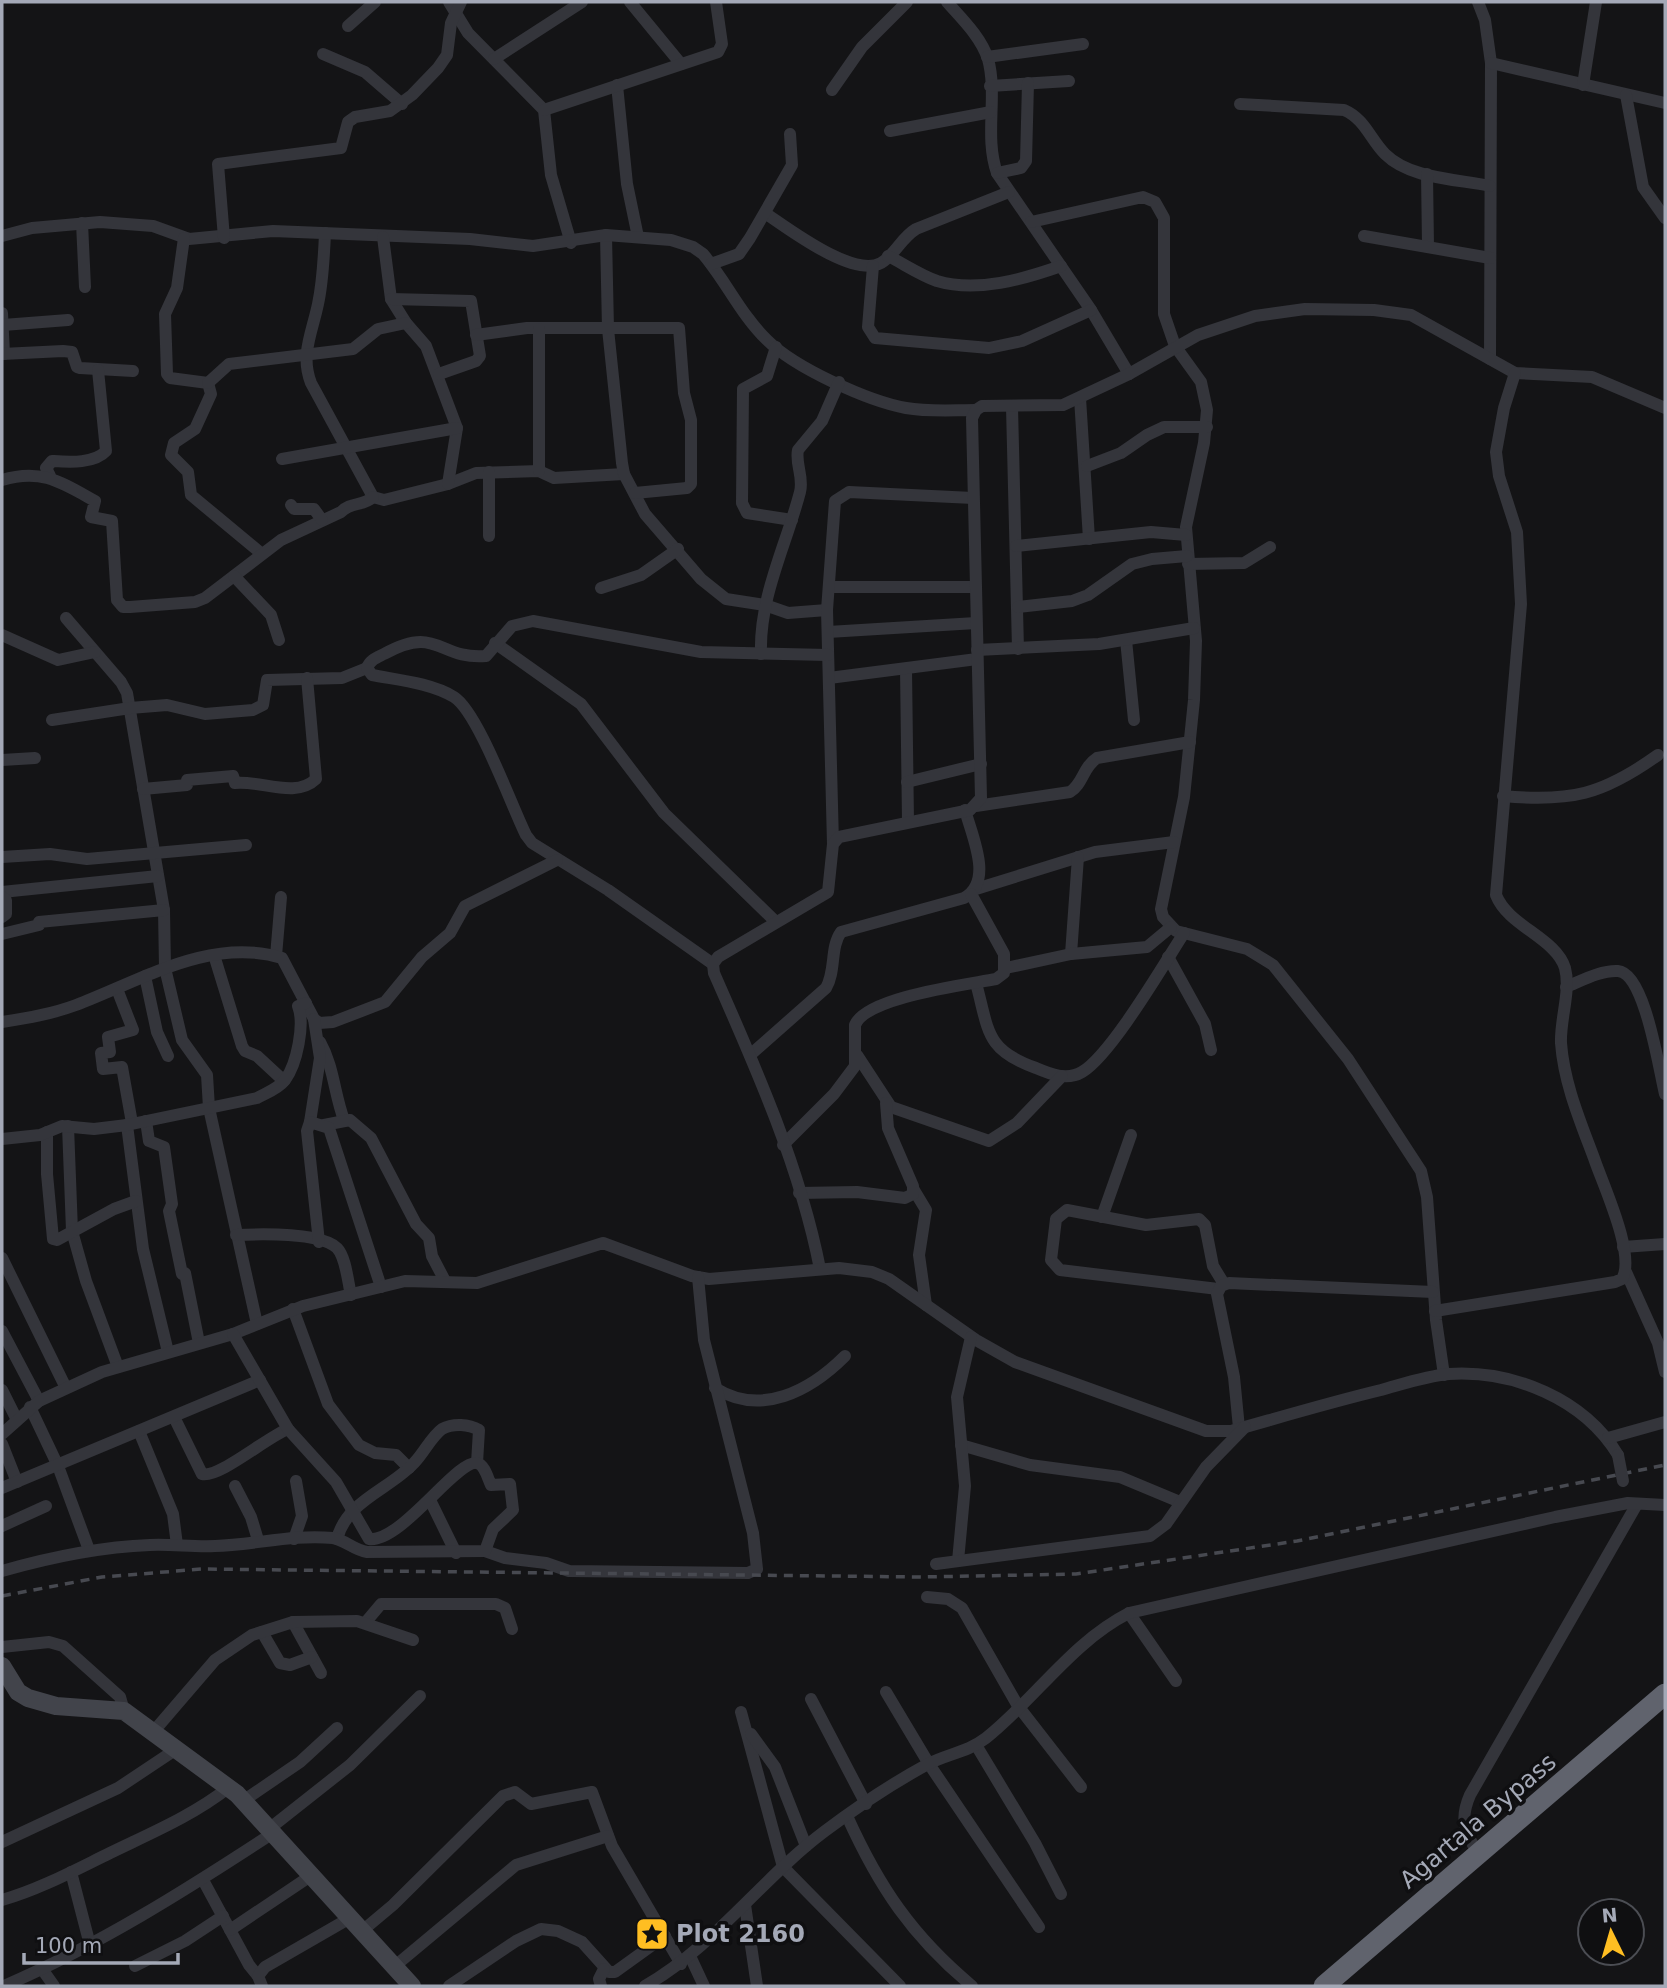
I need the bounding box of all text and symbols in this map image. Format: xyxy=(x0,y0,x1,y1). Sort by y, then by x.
street label: Agartala Bypass xyxy=(1394,1748,1562,1894)
north arrow xyxy=(1576,1897,1646,1967)
text: N xyxy=(1601,1903,1618,1927)
place icon: Plot 2160 xyxy=(633,1915,671,1953)
place label: Plot 2160 xyxy=(676,1920,805,1948)
scale bar xyxy=(24,1922,178,1966)
text: 100 m xyxy=(35,1934,102,1958)

